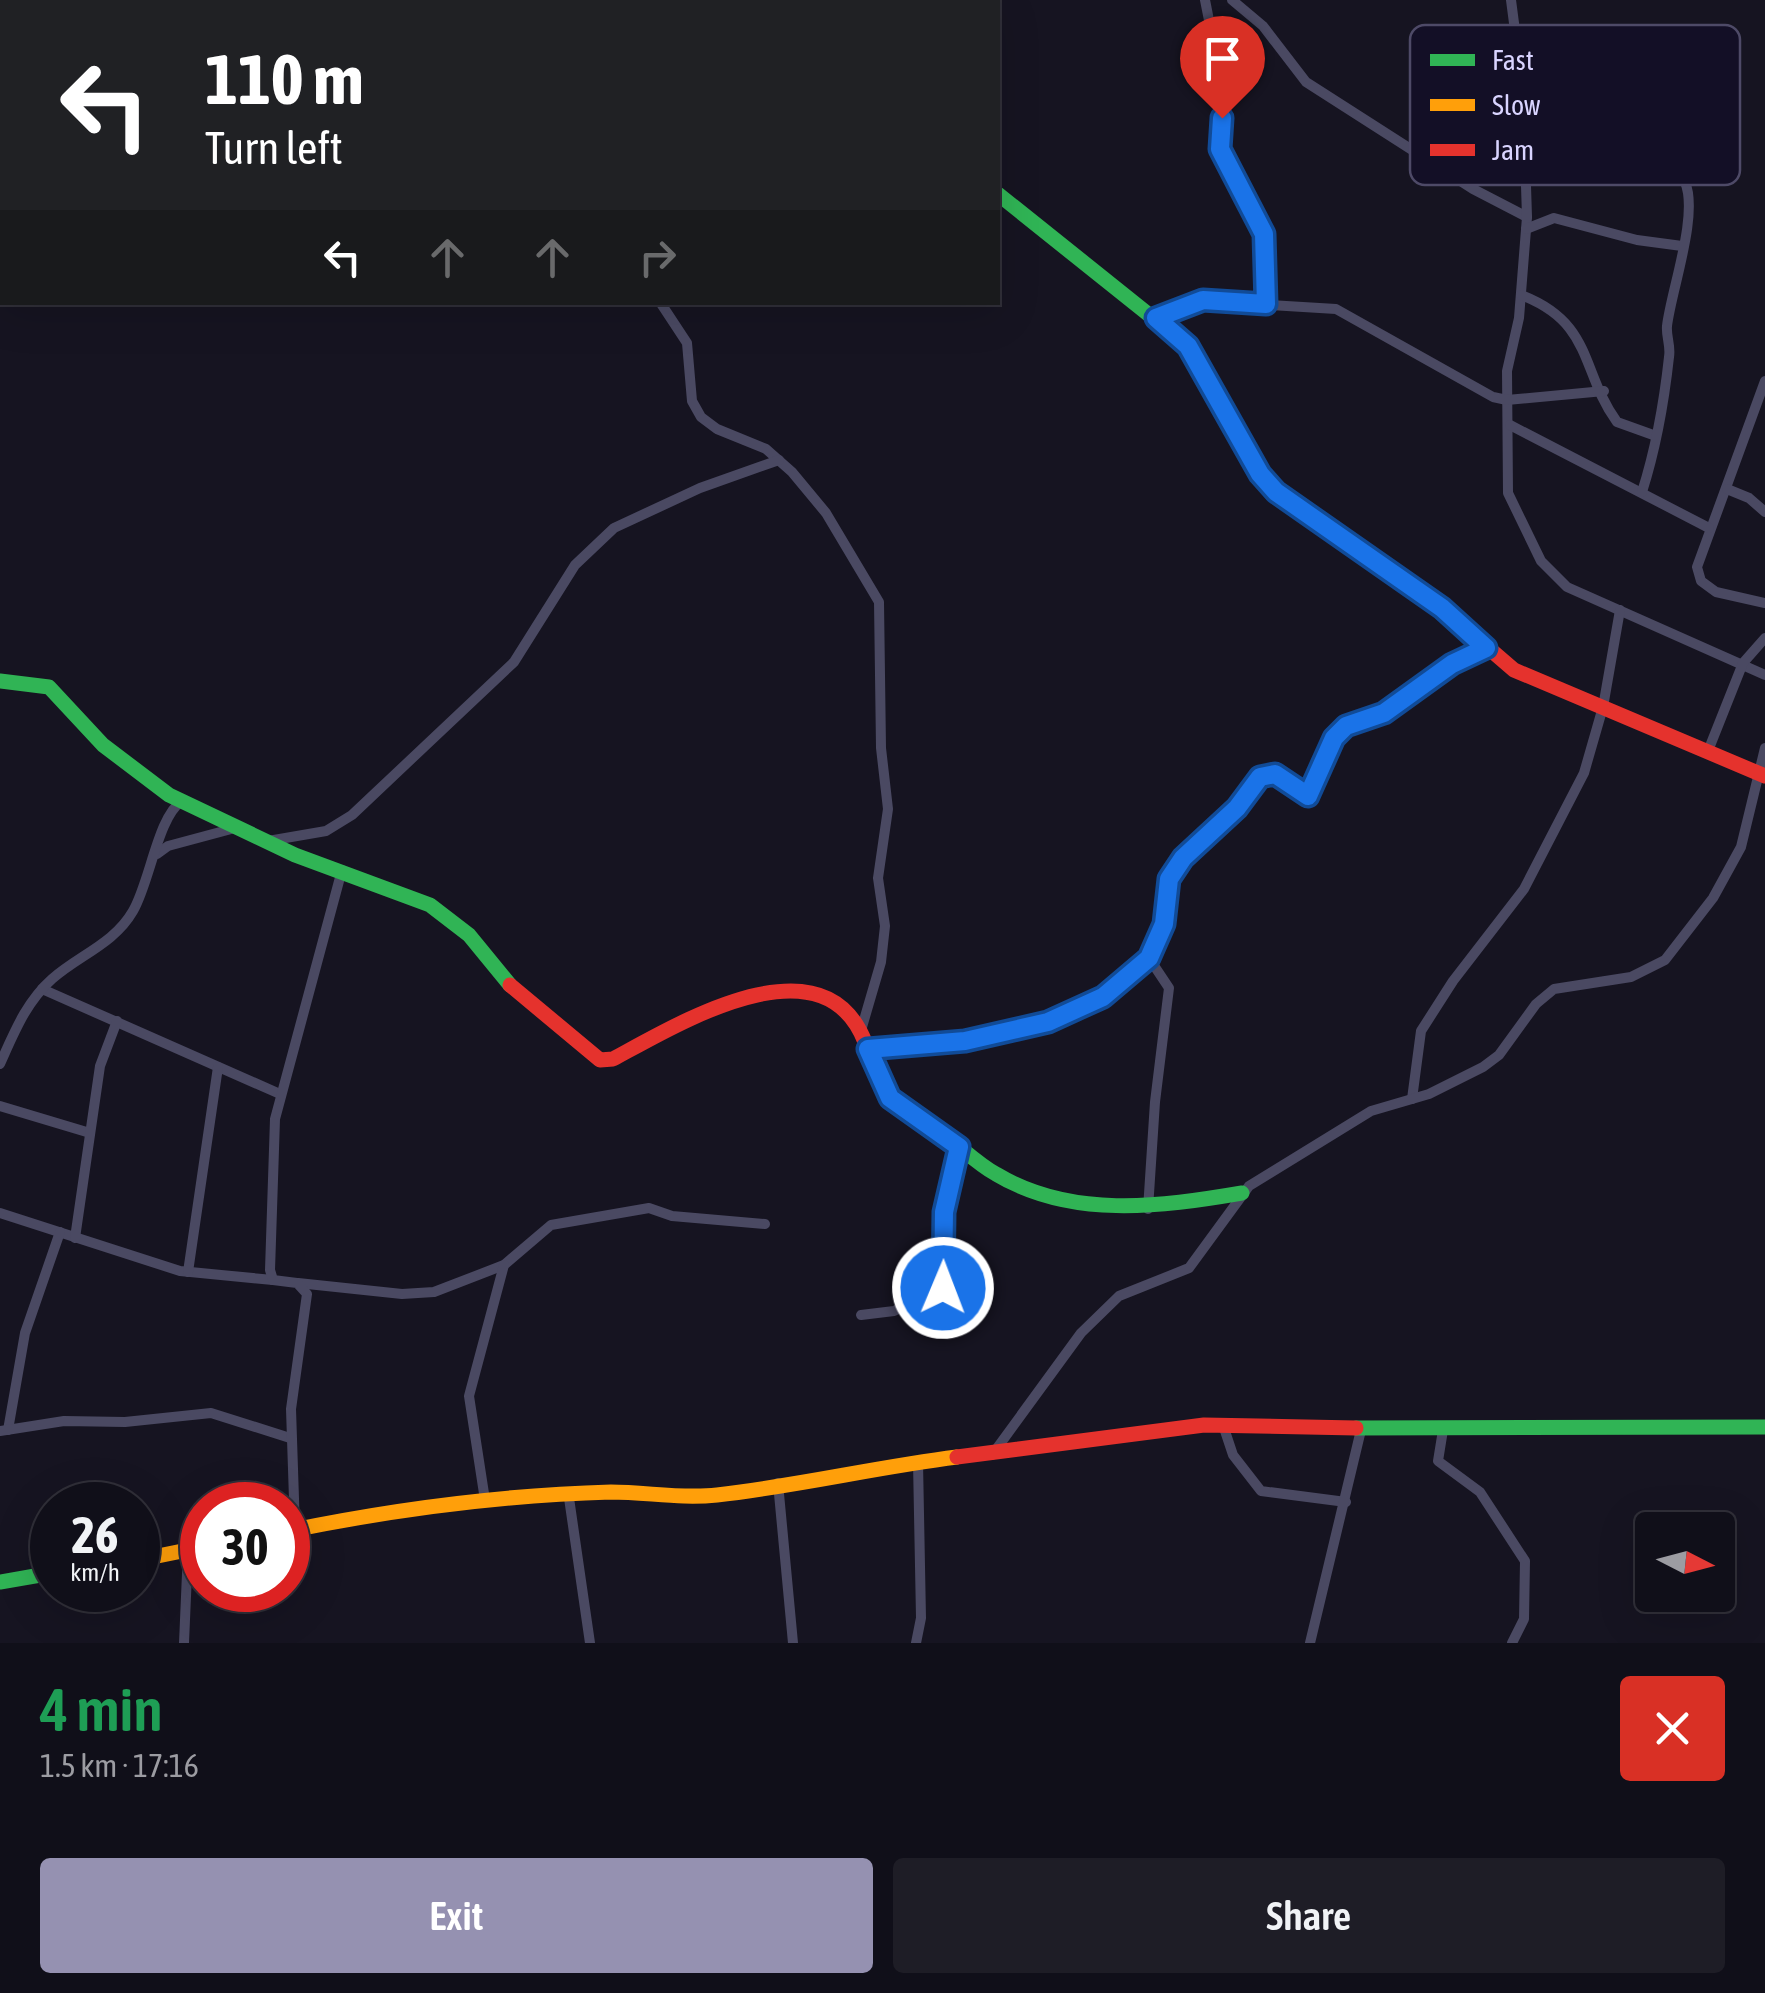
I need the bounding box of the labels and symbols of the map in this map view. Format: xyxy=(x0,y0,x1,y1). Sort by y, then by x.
pin xyxy=(1180,16,1265,119)
legend xyxy=(1410,25,1740,185)
text: Fast xyxy=(1492,44,1534,76)
text: Slow xyxy=(1492,89,1541,121)
text: Jam xyxy=(1492,134,1534,166)
position arrow xyxy=(891,1236,995,1340)
speed limit sign: 30 xyxy=(180,1482,310,1612)
north arrow xyxy=(1635,1512,1735,1612)

